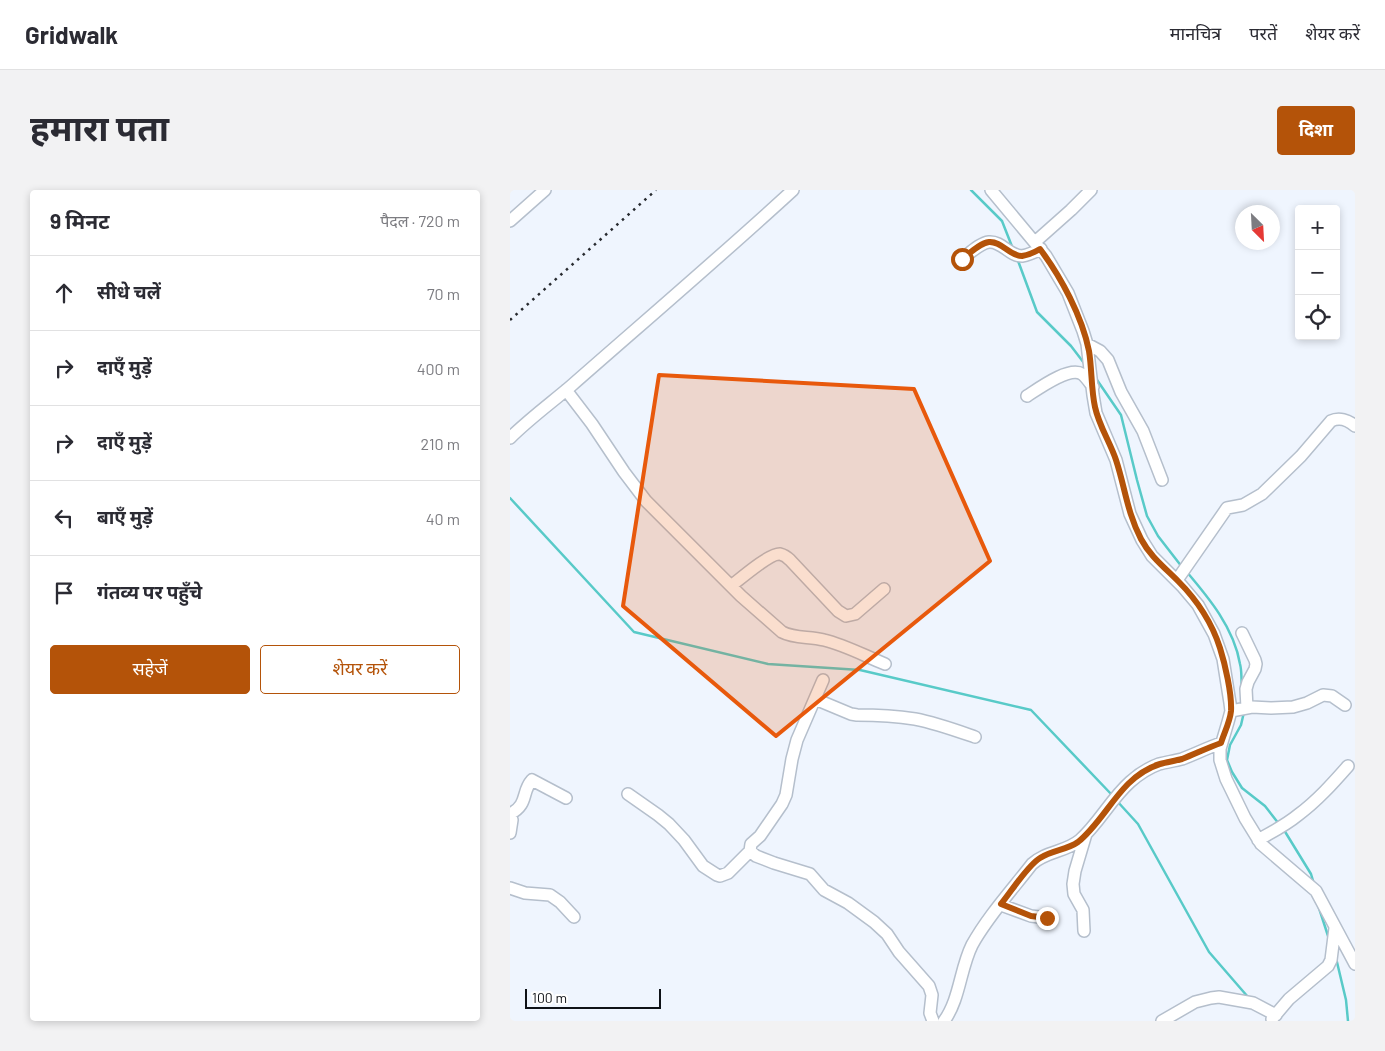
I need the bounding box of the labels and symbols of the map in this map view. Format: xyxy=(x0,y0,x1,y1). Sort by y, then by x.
north arrow xyxy=(1235,205,1280,250)
route start xyxy=(951,248,974,271)
route end xyxy=(1036,907,1059,930)
scale bar xyxy=(525,986,661,1009)

